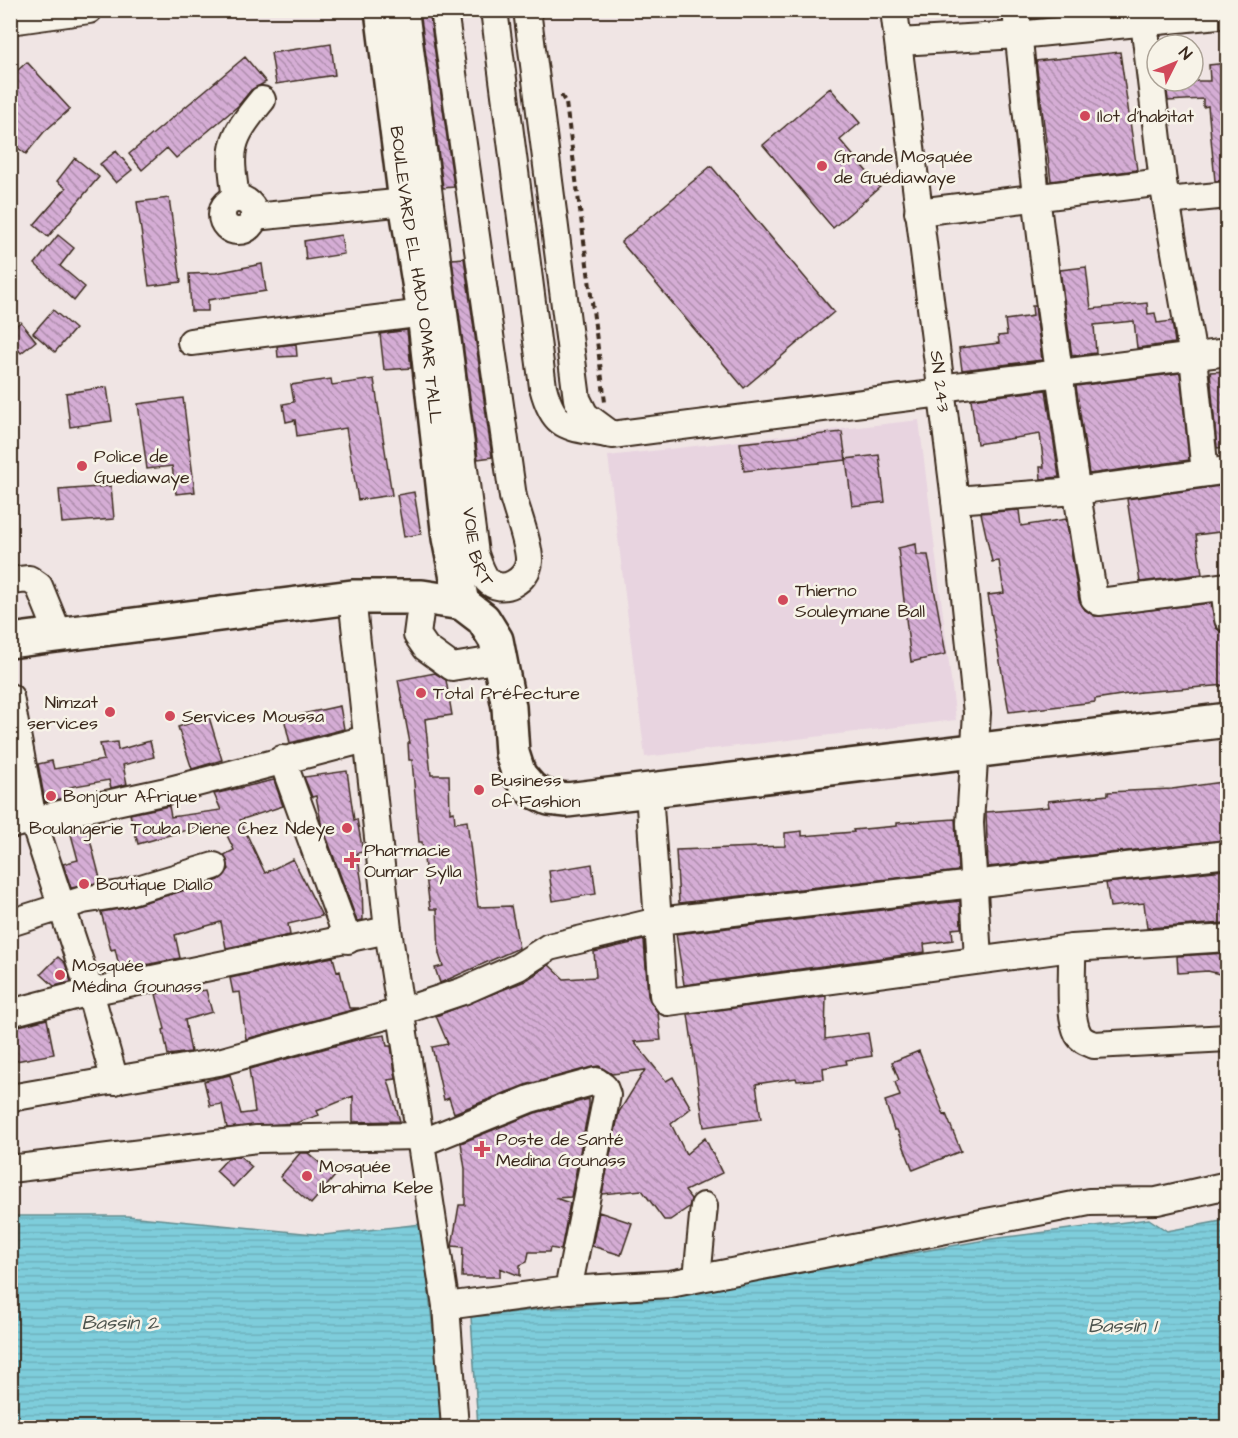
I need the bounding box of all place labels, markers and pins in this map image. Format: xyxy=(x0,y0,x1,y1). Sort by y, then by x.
place label: Ilot d'habitat xyxy=(1097,104,1195,129)
marker: Ilot d'habitat xyxy=(1078,109,1092,123)
place label: Grande Mosquée de Guédiawaye xyxy=(834,144,973,191)
marker: Grande Mosquée de Guédiawaye xyxy=(815,159,829,173)
place label: Police de Guediawaye xyxy=(94,444,190,491)
marker: Police de Guediawaye xyxy=(75,459,89,473)
place label: Thierno Souleymane Ball xyxy=(795,578,925,625)
marker: Thierno Souleymane Ball xyxy=(776,593,790,607)
place label: Total Préfecture xyxy=(433,681,580,706)
marker: Total Préfecture xyxy=(414,686,428,700)
place label: Nimzat services xyxy=(27,690,99,736)
place label: Services Moussa xyxy=(182,704,324,729)
marker: Nimzat services xyxy=(103,705,117,719)
marker: Services Moussa xyxy=(163,709,177,723)
place label: Business of Fashion xyxy=(491,768,580,814)
marker: Business of Fashion xyxy=(472,783,486,797)
place label: Bonjour Afrique xyxy=(63,784,198,809)
marker: Bonjour Afrique xyxy=(44,789,58,803)
place label: Boulangerie Touba Diene Chez Ndeye xyxy=(29,816,335,842)
marker: Boulangerie Touba Diene Chez Ndeye xyxy=(340,821,354,835)
place label: Pharmacie Oumar Sylla xyxy=(364,838,462,885)
marker: Pharmacie Oumar Sylla xyxy=(345,853,359,867)
place label: Boutique Diallo xyxy=(96,872,213,897)
marker: Boutique Diallo xyxy=(77,877,91,891)
place label: Mosquée Médina Gounass xyxy=(72,953,202,999)
marker: Mosquée Médina Gounass xyxy=(53,968,67,982)
place label: Poste de Santé Medina Gounass xyxy=(496,1127,626,1173)
marker: Poste de Santé Medina Gounass xyxy=(473,1140,491,1158)
place label: Mosquée Ibrahima Kebe xyxy=(319,1154,434,1200)
marker: Mosquée Ibrahima Kebe xyxy=(300,1169,314,1183)

